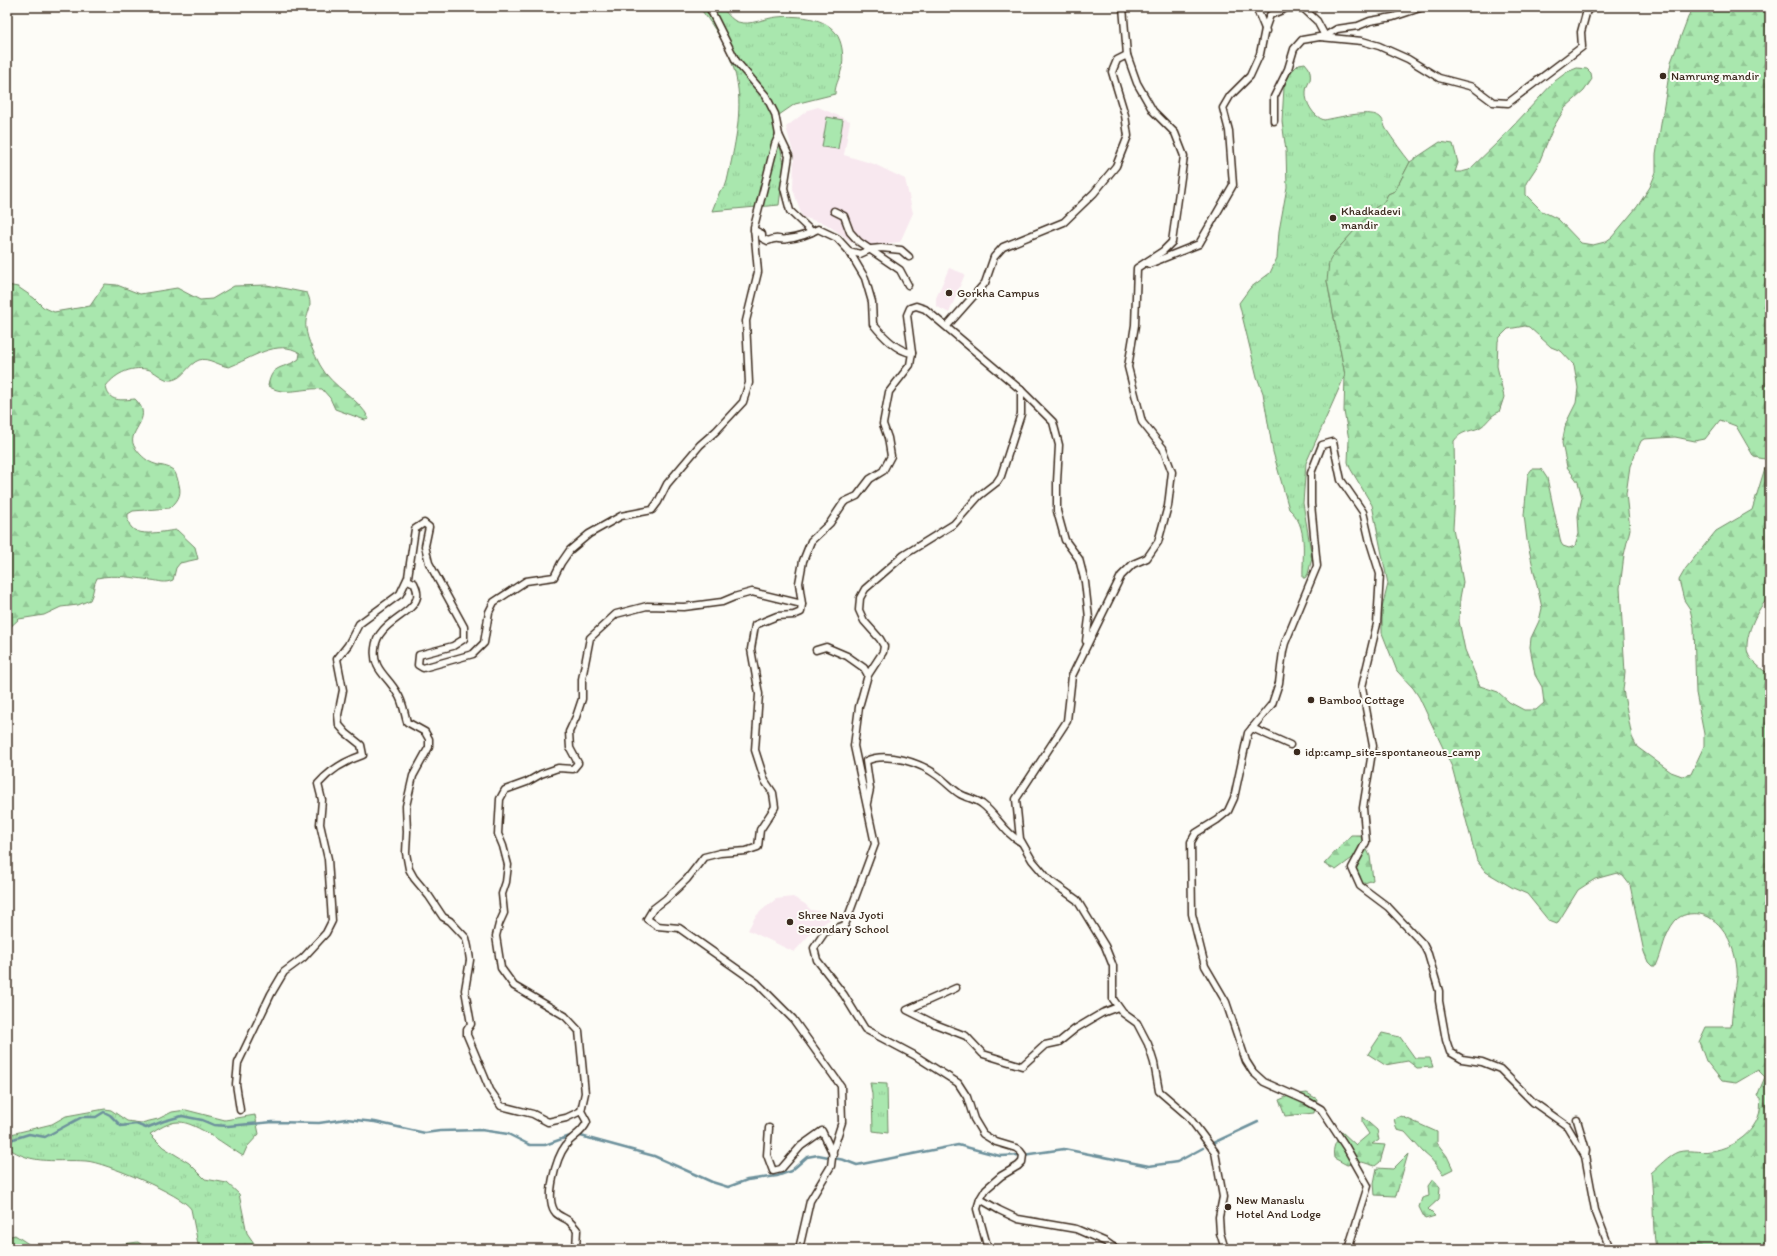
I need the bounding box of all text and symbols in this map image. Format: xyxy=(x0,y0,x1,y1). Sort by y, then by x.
place label: Namrung mandir xyxy=(1671,69,1760,83)
marker: Namrung mandir xyxy=(1658,71,1668,81)
place label: Khadkadevi mandir xyxy=(1341,204,1401,232)
marker: Khadkadevi mandir xyxy=(1328,213,1338,223)
place label: Gorkha Campus xyxy=(957,286,1039,300)
marker: Gorkha Campus xyxy=(944,288,954,298)
place label: Bamboo Cottage xyxy=(1319,693,1405,707)
marker: Bamboo Cottage xyxy=(1306,695,1316,705)
place label: idp:camp_site=spontaneous_camp xyxy=(1305,745,1481,759)
marker: idp:camp_site=spontaneous_camp xyxy=(1292,747,1302,757)
place label: Shree Nava Jyoti Secondary School xyxy=(798,908,890,936)
marker: Shree Nava Jyoti Secondary School xyxy=(785,917,795,927)
place label: New Manaslu Hotel And Lodge xyxy=(1236,1193,1321,1221)
marker: New Manaslu Hotel And Lodge xyxy=(1223,1202,1233,1212)

